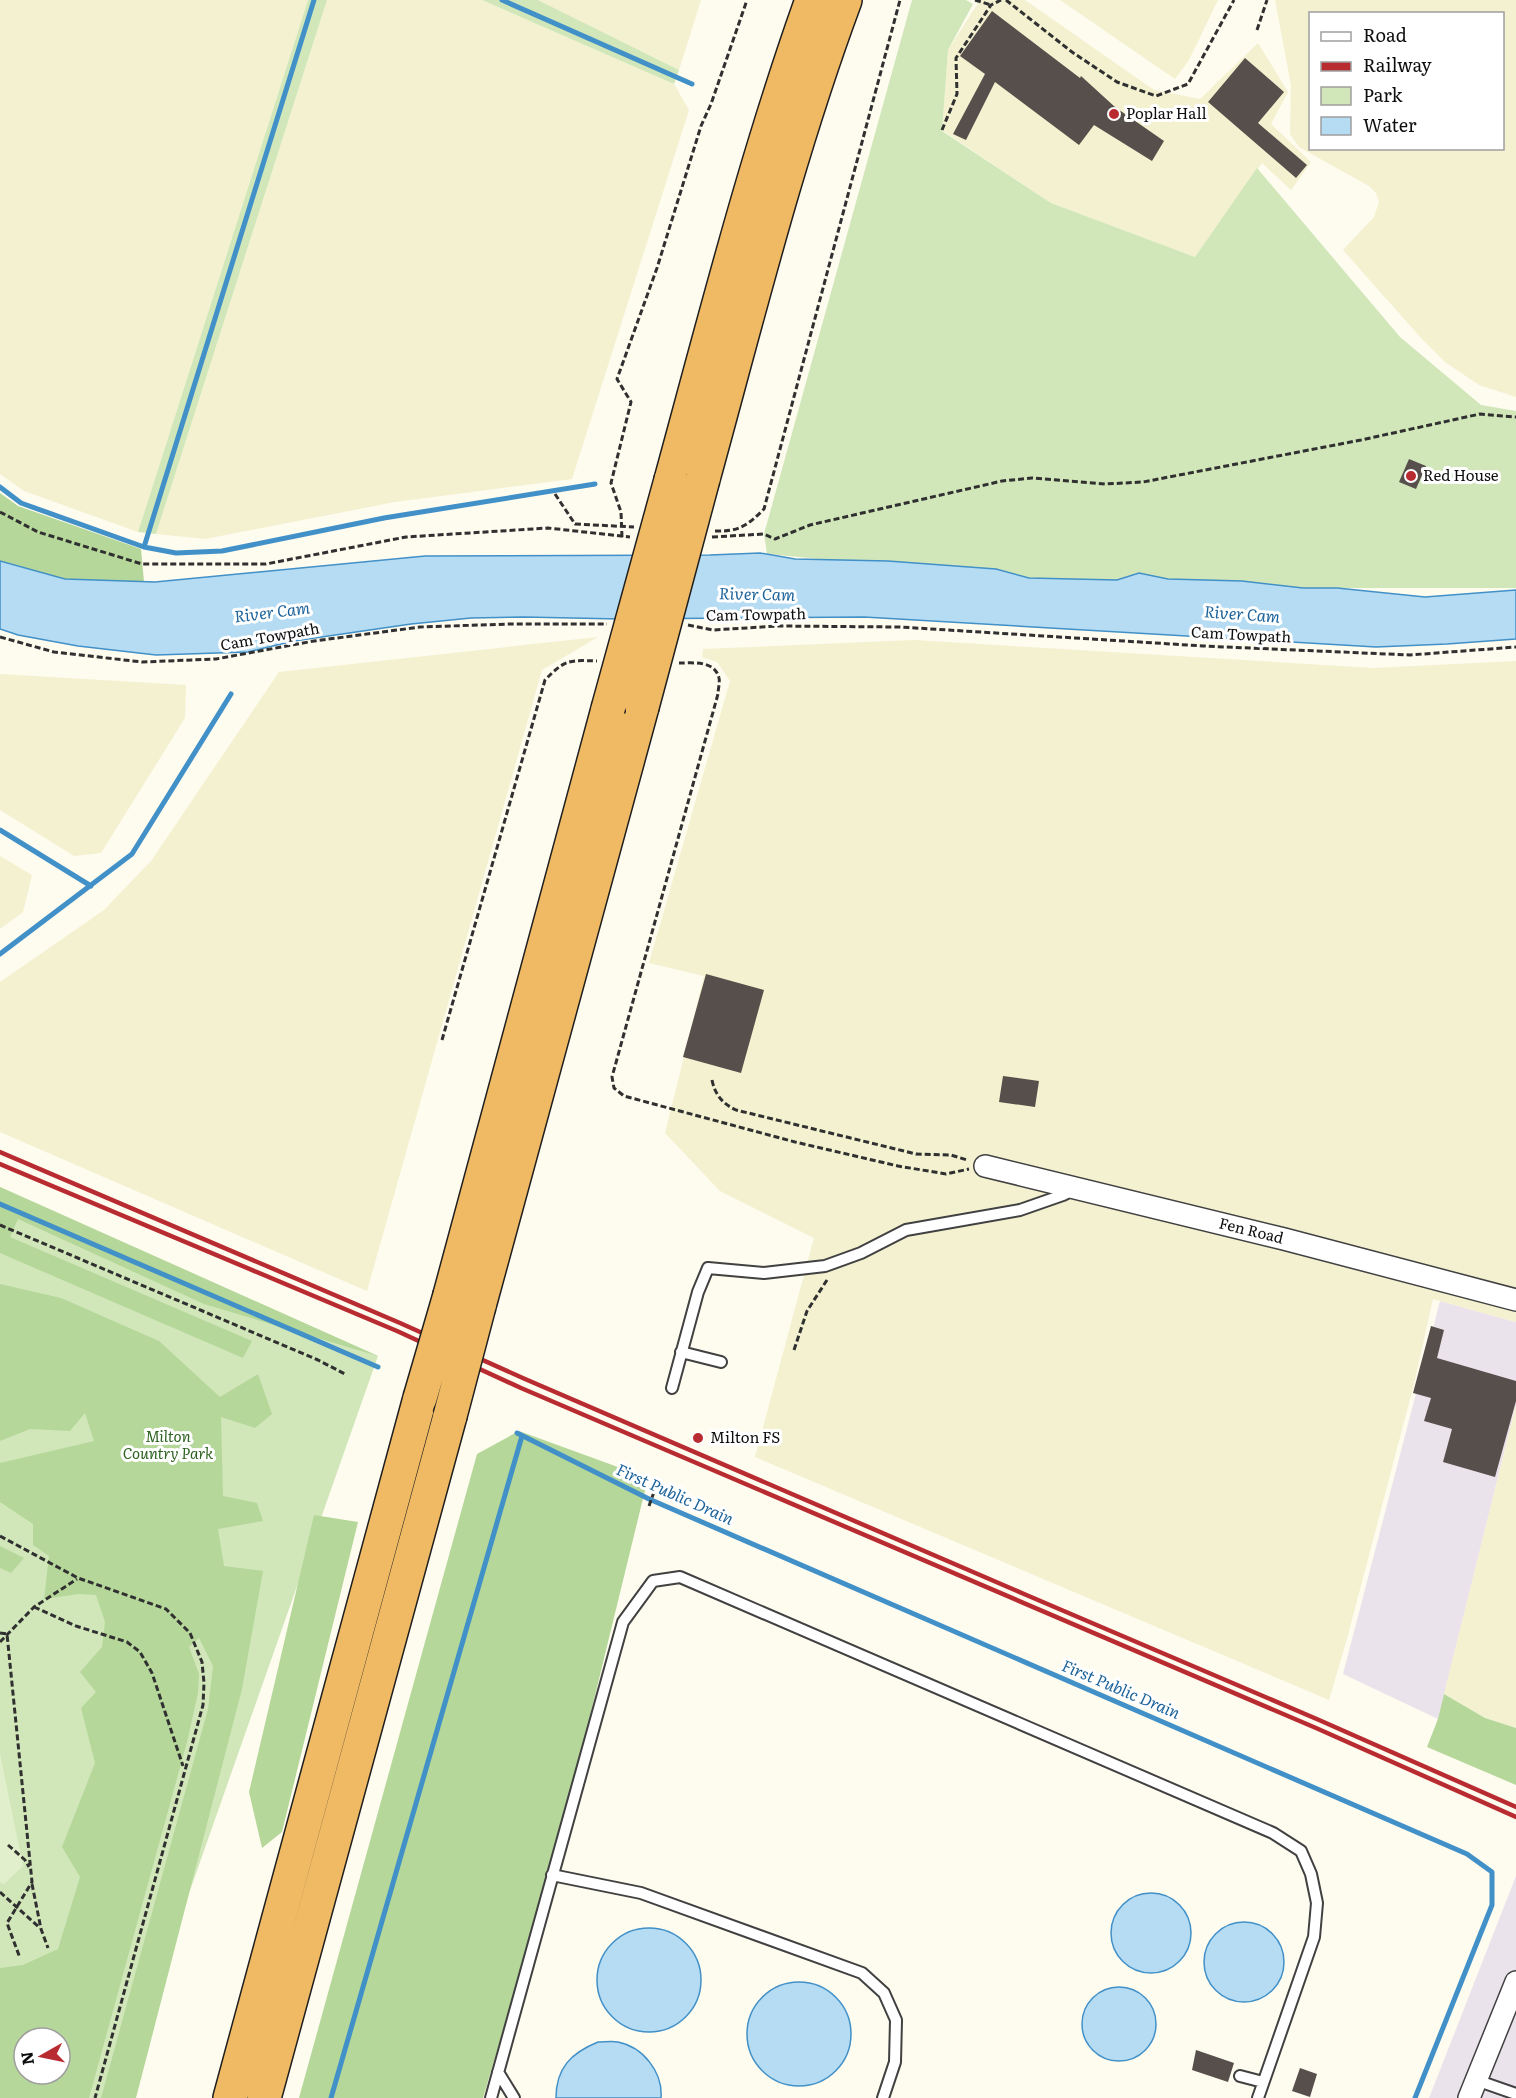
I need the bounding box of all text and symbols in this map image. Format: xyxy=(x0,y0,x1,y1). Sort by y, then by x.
legend xyxy=(1309,12,1504,150)
text: Road xyxy=(1363,21,1407,48)
text: Railway xyxy=(1363,51,1432,78)
text: Park xyxy=(1363,81,1404,108)
place label: Poplar Hall xyxy=(1126,101,1206,124)
marker: Poplar Hall xyxy=(1107,107,1121,121)
text: Water xyxy=(1363,111,1417,138)
place label: Red House xyxy=(1423,463,1499,486)
marker: Red House xyxy=(1404,469,1418,483)
water label: River Cam xyxy=(719,580,795,606)
water label: River Cam xyxy=(233,594,311,628)
water label: River Cam xyxy=(1203,598,1281,628)
street label: Cam Towpath xyxy=(706,601,806,626)
street label: Cam Towpath xyxy=(218,615,321,656)
street label: Cam Towpath xyxy=(1190,619,1292,648)
street label: Fen Road xyxy=(1217,1211,1286,1248)
park label: Milton Country Park xyxy=(123,1424,214,1464)
place label: Milton FS xyxy=(710,1425,780,1448)
marker: Milton FS xyxy=(691,1431,705,1445)
water label: First Public Drain xyxy=(613,1456,738,1530)
water label: First Public Drain xyxy=(1059,1652,1185,1724)
north arrow xyxy=(12,2026,72,2086)
text: N xyxy=(13,2050,39,2067)

